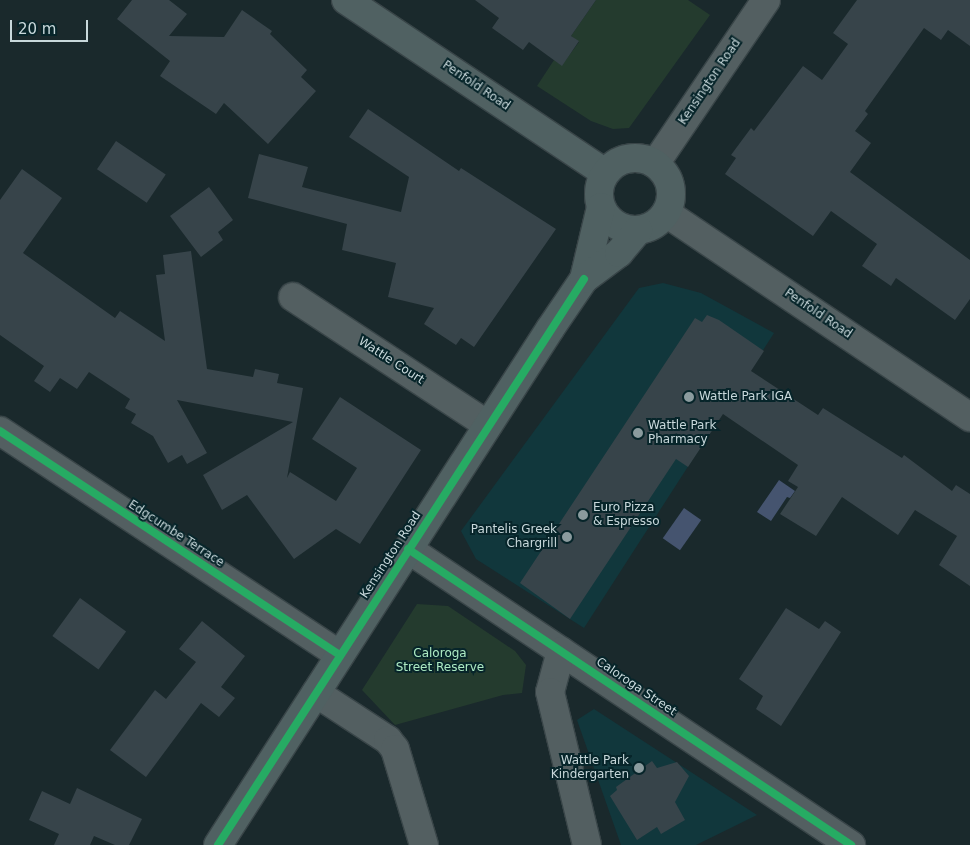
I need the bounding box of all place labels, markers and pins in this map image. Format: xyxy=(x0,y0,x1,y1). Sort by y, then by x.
place label: Wattle Park IGA xyxy=(699,390,792,404)
marker: Wattle Park IGA xyxy=(683,391,695,403)
place label: Wattle Park Pharmacy xyxy=(648,419,716,447)
marker: Wattle Park Pharmacy xyxy=(632,427,644,439)
place label: Euro Pizza & Espresso xyxy=(593,501,660,529)
marker: Euro Pizza & Espresso xyxy=(577,509,589,521)
place label: Pantelis Greek Chargrill xyxy=(471,523,557,551)
marker: Pantelis Greek Chargrill xyxy=(561,531,573,543)
place label: Wattle Park Kindergarten xyxy=(551,754,629,782)
marker: Wattle Park Kindergarten xyxy=(633,762,645,774)

